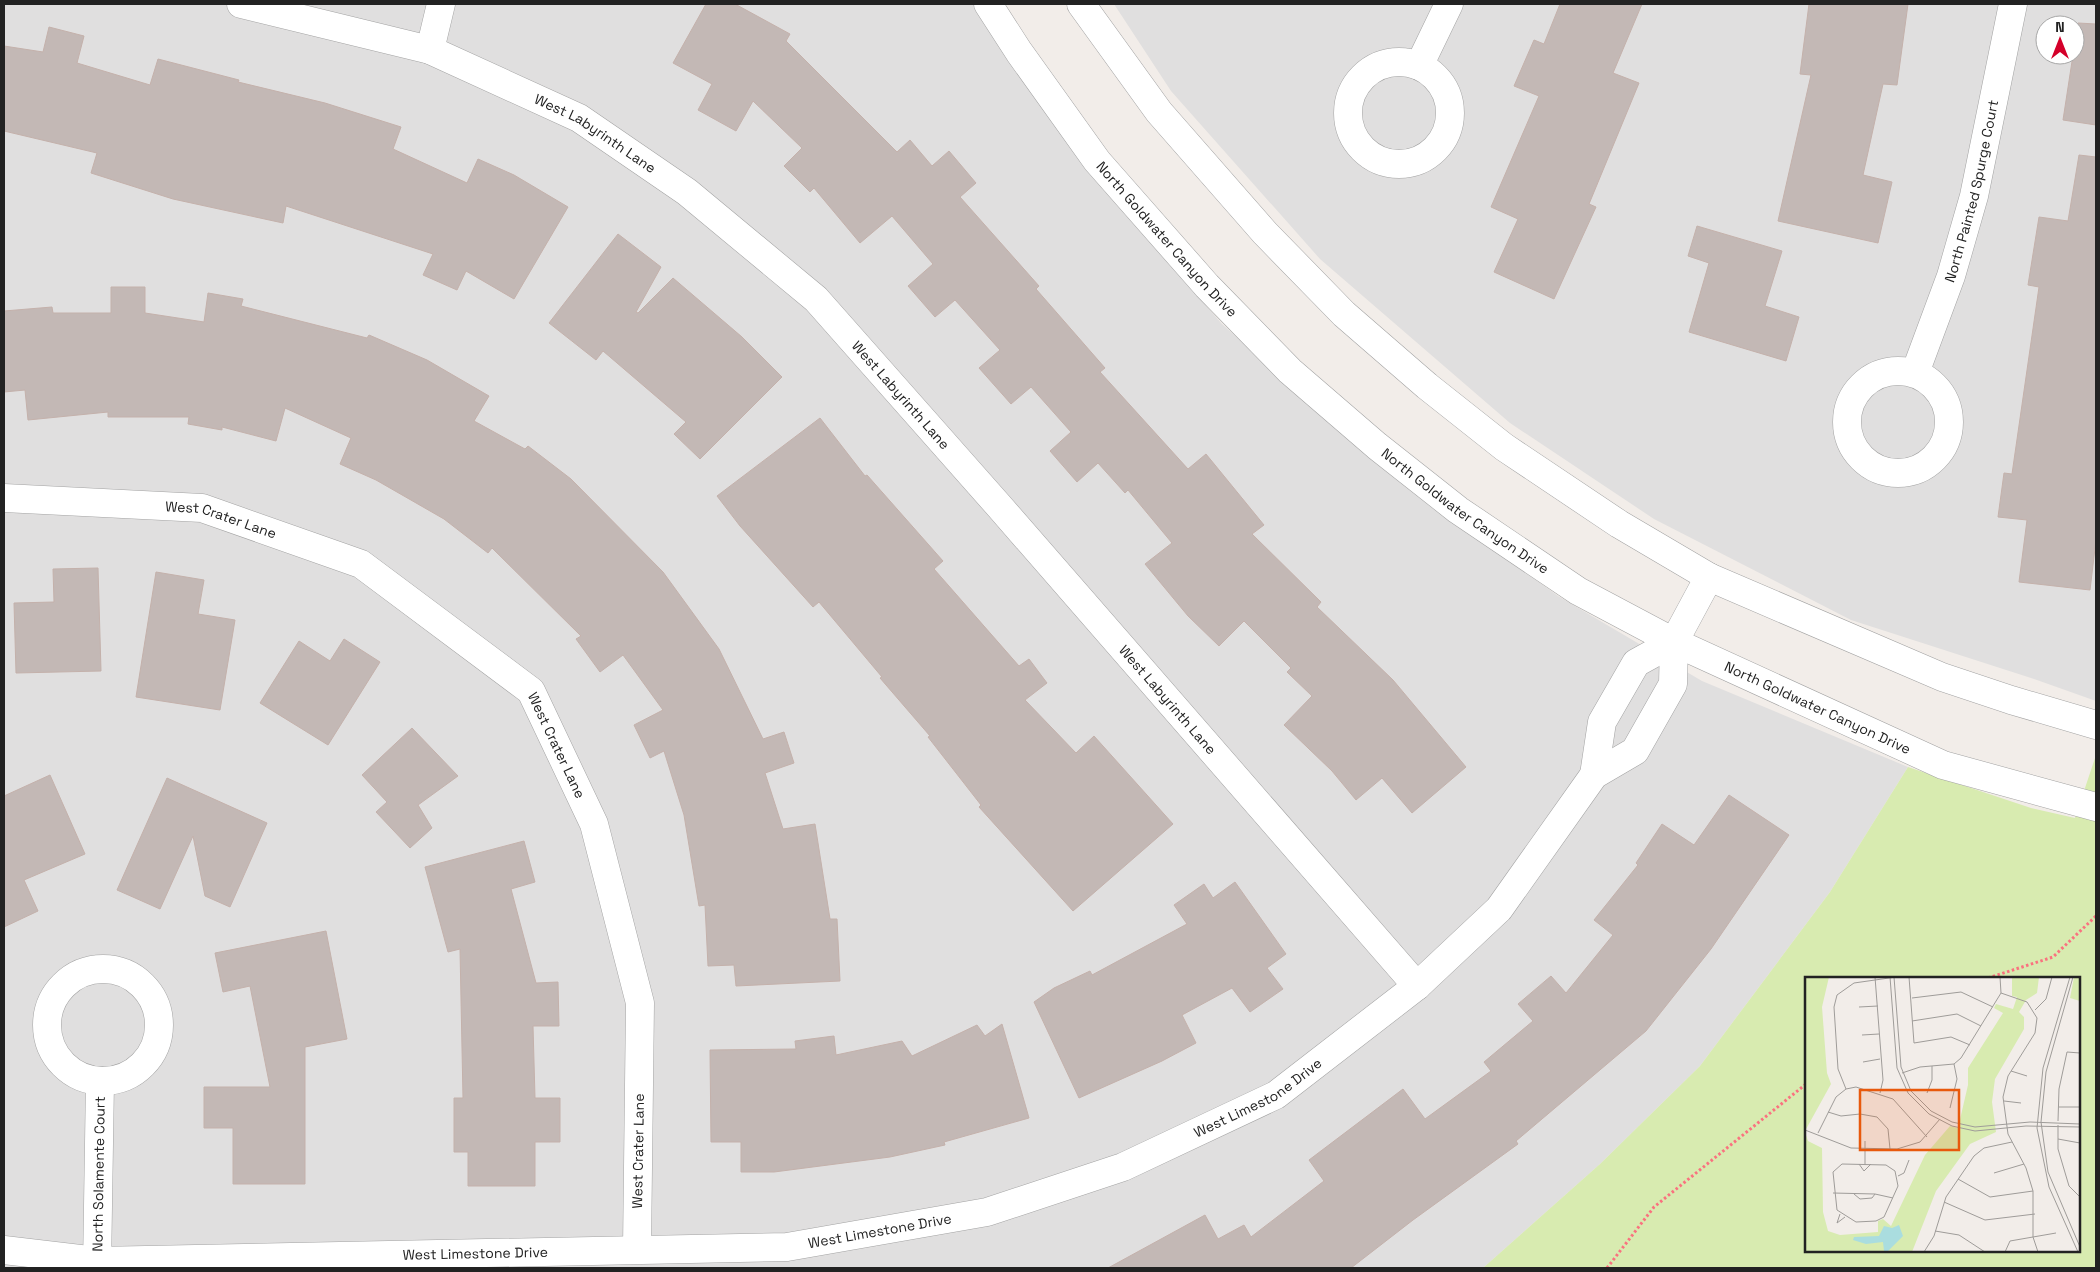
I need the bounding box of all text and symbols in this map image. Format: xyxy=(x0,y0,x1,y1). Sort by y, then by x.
north arrow xyxy=(2035,15,2085,65)
text: N xyxy=(2055,18,2065,36)
street label: West Labyrinth Lane xyxy=(532,90,659,177)
street label: North Painted Spurge Court xyxy=(1940,98,2002,285)
street label: North Goldwater Canyon Drive xyxy=(1092,158,1241,321)
street label: West Labyrinth Lane xyxy=(848,337,954,453)
street label: North Goldwater Canyon Drive xyxy=(1378,444,1552,578)
street label: West Crater Lane xyxy=(165,497,279,543)
street label: West Labyrinth Lane xyxy=(1115,641,1220,758)
street label: North Goldwater Canyon Drive xyxy=(1722,657,1914,758)
street label: West Crater Lane xyxy=(524,689,589,801)
inset map xyxy=(1805,977,2080,1252)
street label: West Limestone Drive xyxy=(1191,1054,1325,1141)
street label: West Crater Lane xyxy=(628,1093,648,1209)
street label: North Solamente Court xyxy=(88,1096,109,1252)
street label: West Limestone Drive xyxy=(807,1209,953,1252)
street label: West Limestone Drive xyxy=(402,1243,548,1264)

